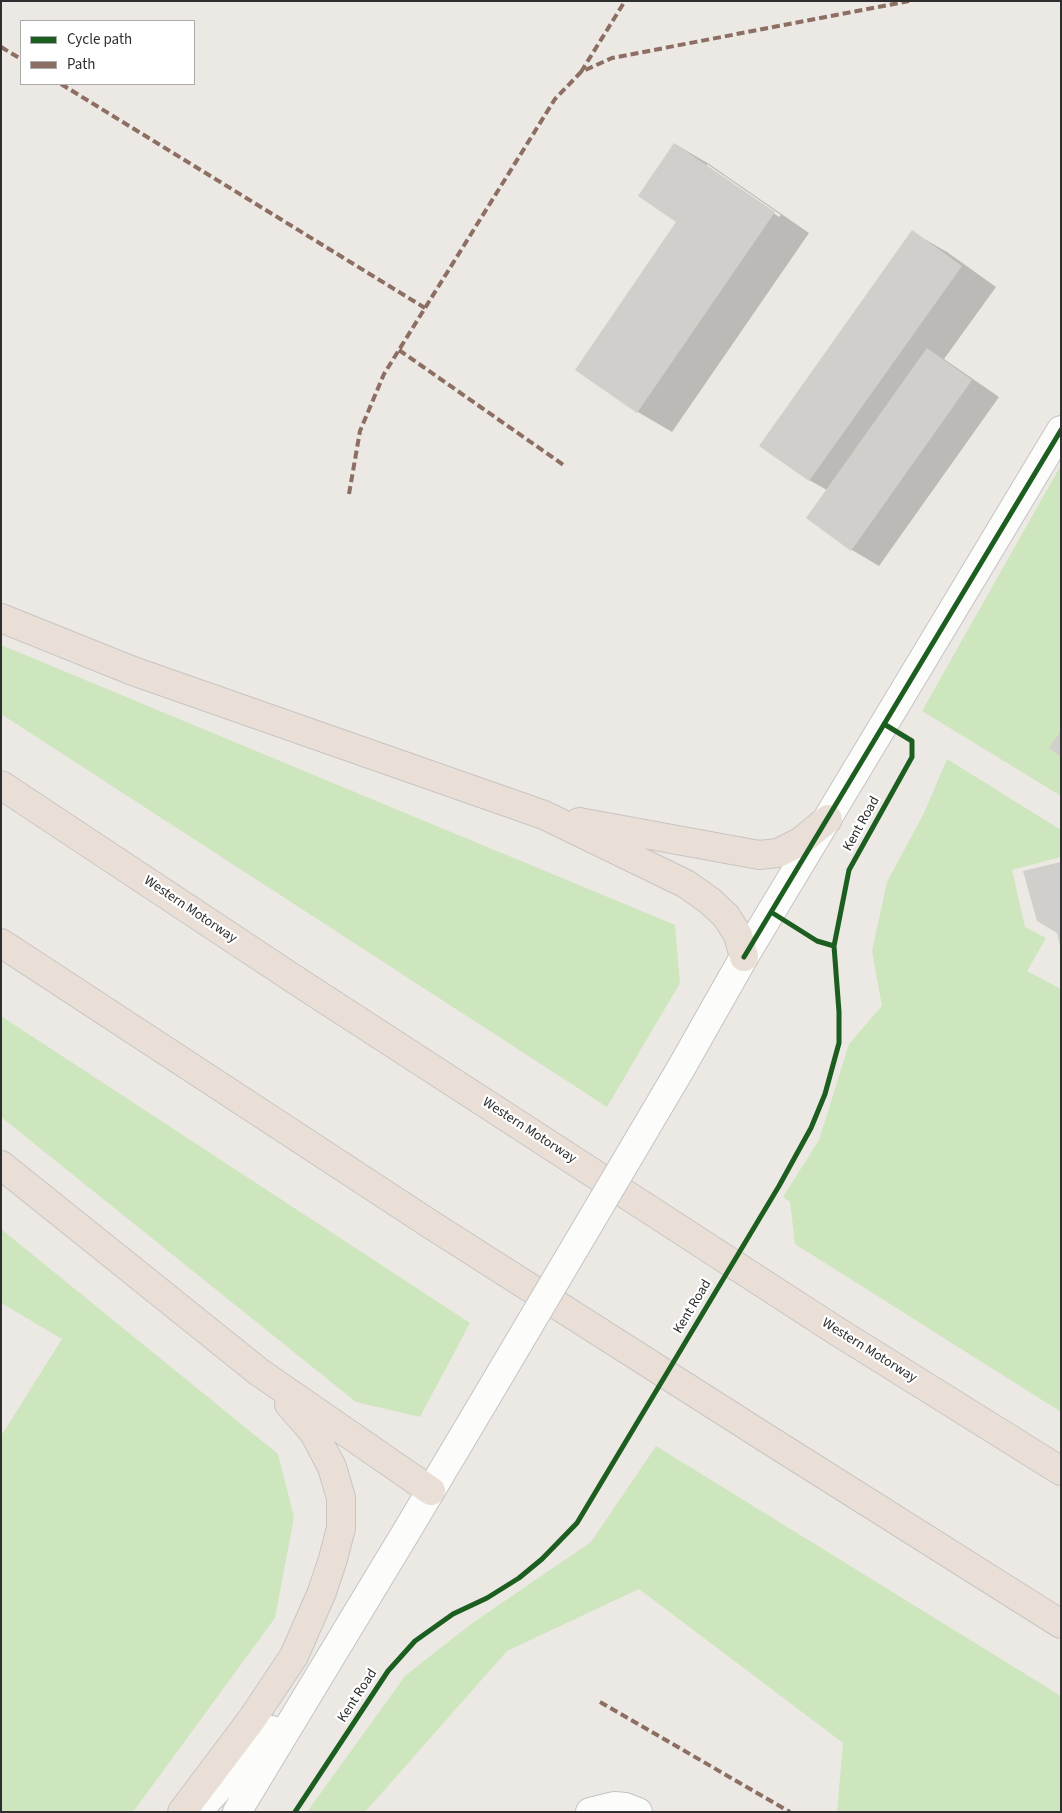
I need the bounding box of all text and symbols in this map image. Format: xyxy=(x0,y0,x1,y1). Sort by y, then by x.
legend xyxy=(20,20,195,85)
text: Cycle path xyxy=(67,29,132,50)
text: Path xyxy=(67,54,95,75)
street label: Kent Road xyxy=(840,794,884,854)
street label: Western Motorway xyxy=(140,873,240,947)
street label: Western Motorway xyxy=(479,1094,579,1168)
street label: Kent Road xyxy=(670,1277,716,1337)
street label: Western Motorway xyxy=(818,1315,920,1387)
street label: Kent Road xyxy=(335,1666,381,1726)

